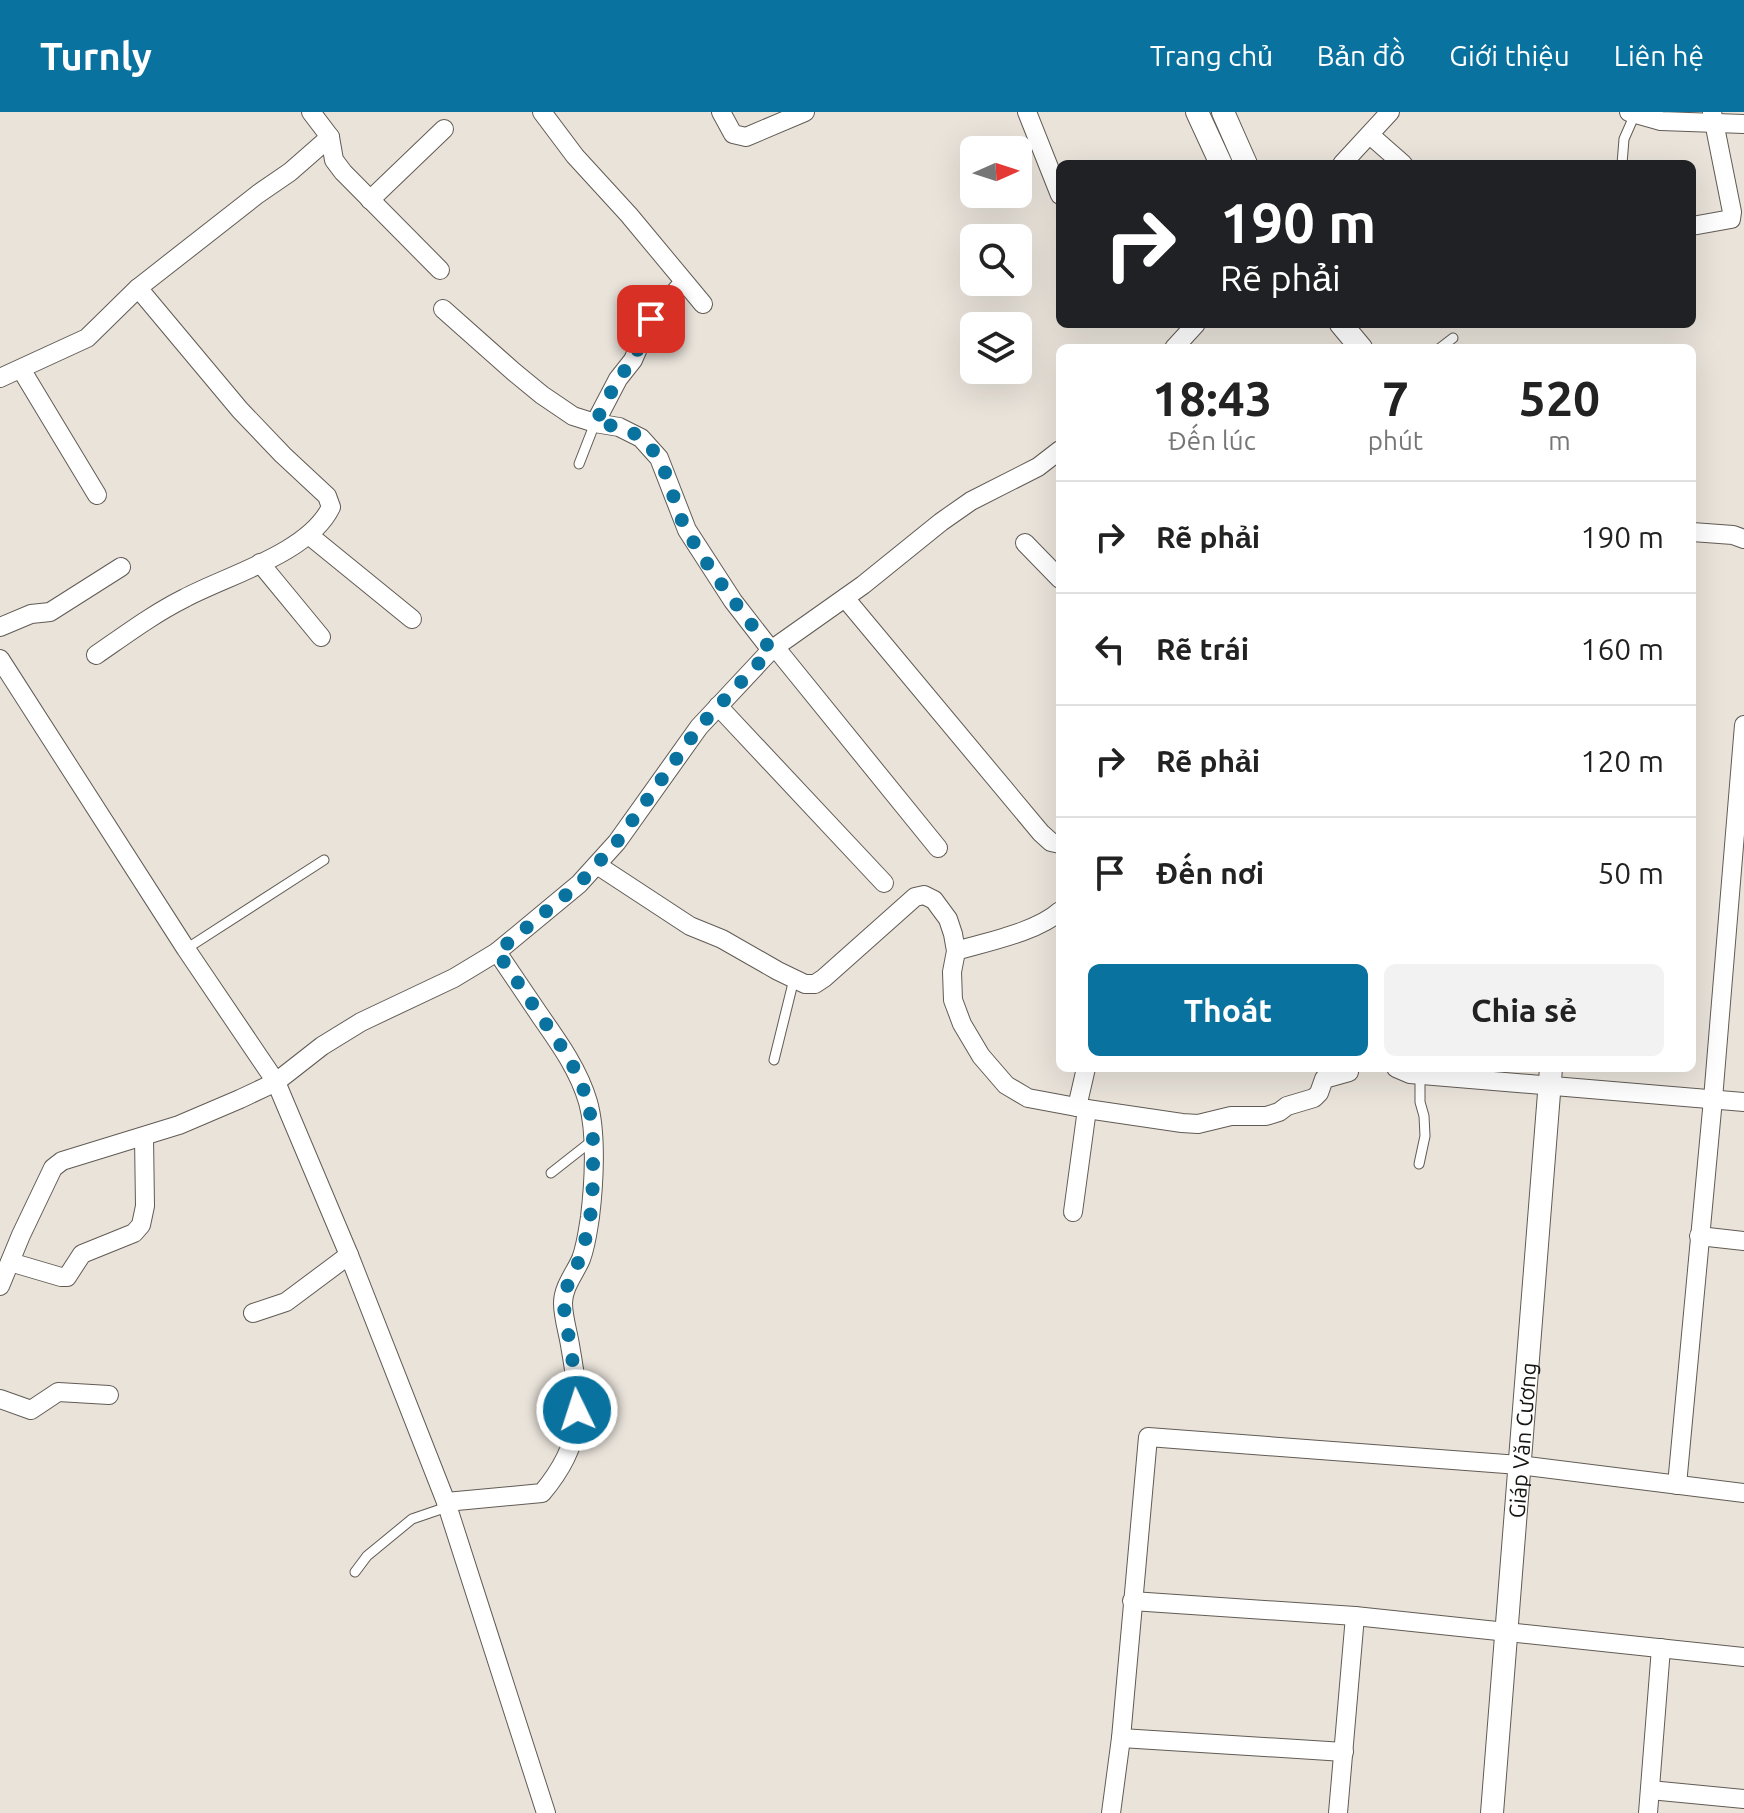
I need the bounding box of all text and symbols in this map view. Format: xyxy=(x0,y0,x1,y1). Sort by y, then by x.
text: Turnly xyxy=(40,35,152,77)
text: Trang chủ xyxy=(1150,40,1273,71)
text: Bản đồ xyxy=(1317,40,1405,71)
text: Giới thiệu xyxy=(1449,40,1570,71)
text: Liên hệ xyxy=(1614,40,1704,71)
north arrow xyxy=(960,136,1032,208)
map controls xyxy=(960,136,1032,384)
text: 190 m xyxy=(1220,191,1376,254)
icon: right xyxy=(1088,192,1192,296)
button: search xyxy=(960,224,1032,296)
text: Rẽ phải xyxy=(1220,257,1341,298)
pin xyxy=(617,285,685,353)
icon: arrive xyxy=(629,297,673,341)
button: layers xyxy=(960,312,1032,384)
text: 18:43 xyxy=(1152,371,1272,425)
text: 7 xyxy=(1382,371,1409,425)
text: 520 xyxy=(1519,371,1600,425)
text: Đến lúc xyxy=(1168,426,1256,455)
text: phút xyxy=(1368,426,1423,455)
text: m xyxy=(1548,426,1571,455)
icon: right xyxy=(1088,515,1132,559)
text: Rẽ phải xyxy=(1156,520,1260,554)
text: 190 m xyxy=(1580,520,1664,554)
icon: left xyxy=(1088,627,1132,671)
text: Rẽ trái xyxy=(1156,632,1249,666)
text: 160 m xyxy=(1580,632,1664,666)
icon: right xyxy=(1088,739,1132,783)
text: Rẽ phải xyxy=(1156,744,1260,778)
text: 120 m xyxy=(1580,744,1664,778)
icon: arrive xyxy=(1088,851,1132,895)
text: Đến nơi xyxy=(1156,856,1264,890)
text: 50 m xyxy=(1597,856,1664,890)
button: Thoát xyxy=(1088,964,1368,1056)
button: Chia sẻ xyxy=(1384,964,1664,1056)
street label: Giáp Văn Cương xyxy=(1503,1361,1540,1519)
position arrow xyxy=(535,1368,619,1452)

